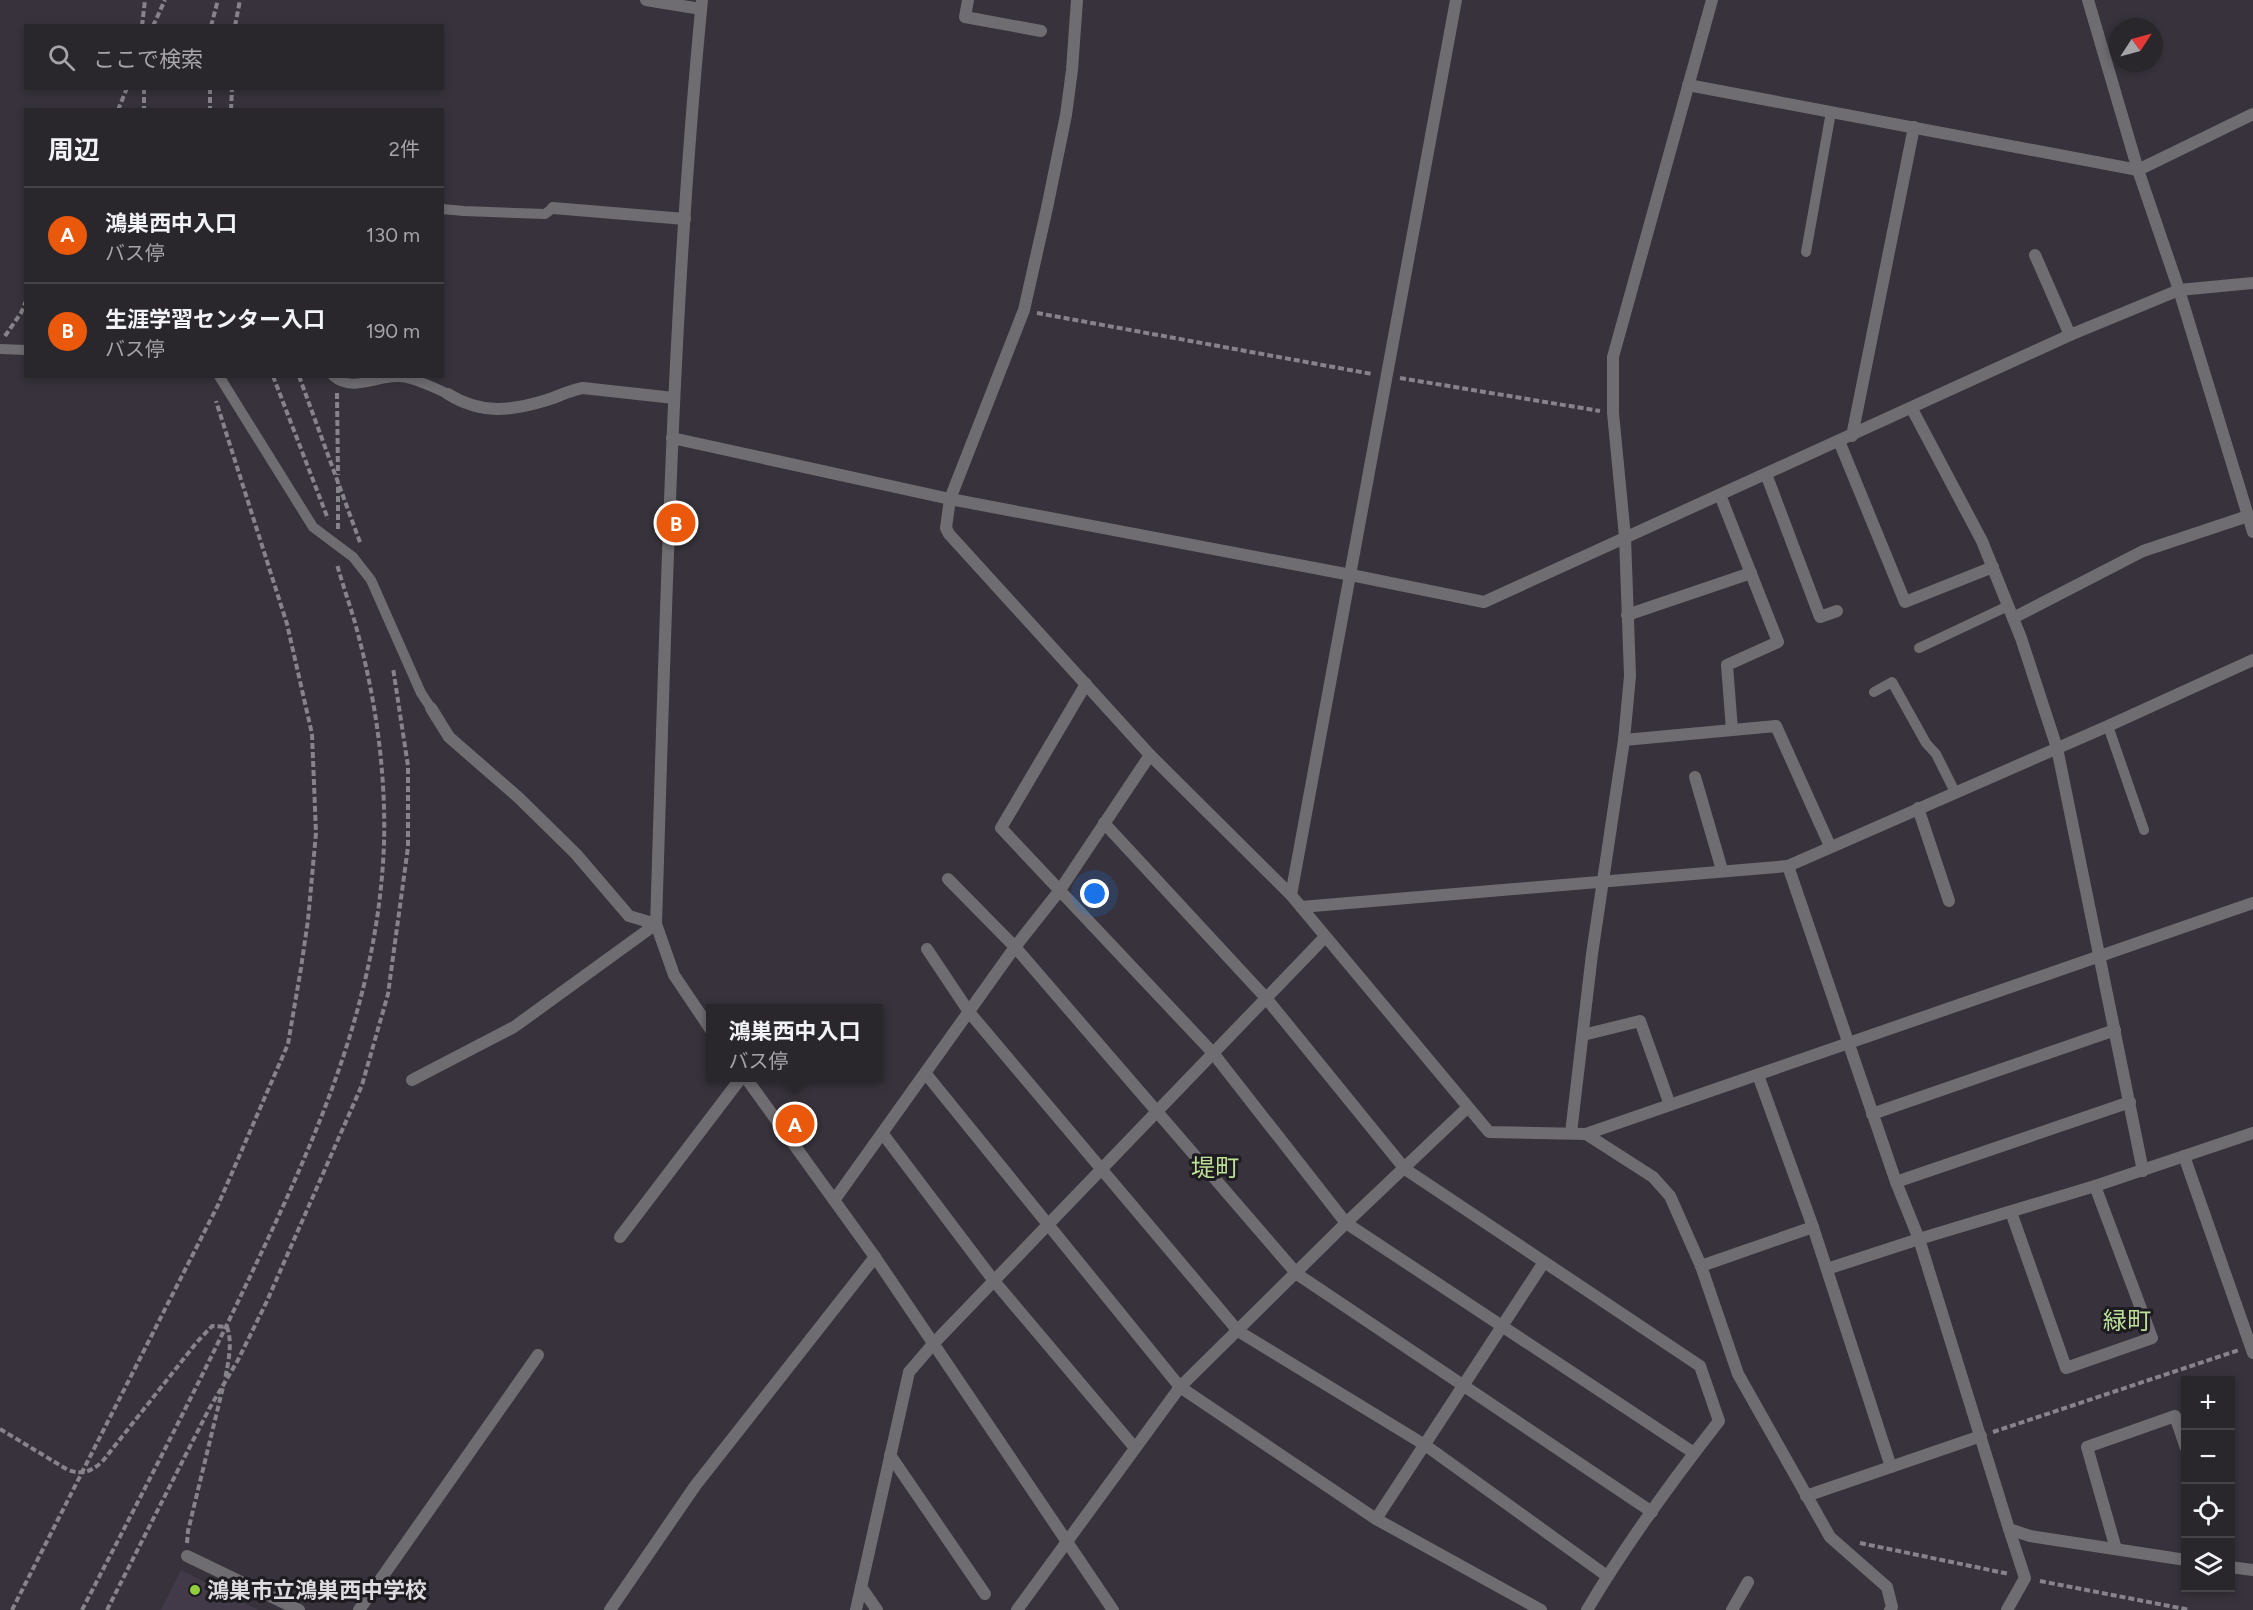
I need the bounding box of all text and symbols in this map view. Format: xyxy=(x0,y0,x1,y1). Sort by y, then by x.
north arrow xyxy=(2109,18,2163,72)
search box xyxy=(24,24,444,90)
icon: search xyxy=(45,41,78,74)
text: ここで検索 xyxy=(93,46,203,73)
text: 周辺 xyxy=(48,134,100,166)
text: 2件 xyxy=(389,137,420,161)
text: 鴻巣西中入口 xyxy=(105,210,237,237)
text: A xyxy=(60,223,75,247)
text: 130 m xyxy=(366,223,420,247)
text: バス停 xyxy=(105,241,165,265)
text: 生涯学習センター入口 xyxy=(105,306,325,333)
text: B xyxy=(61,319,74,343)
text: 190 m xyxy=(366,319,420,343)
text: バス停 xyxy=(105,337,165,361)
pin: B xyxy=(656,500,696,546)
your location xyxy=(1080,879,1109,908)
popup xyxy=(706,1004,883,1082)
text: 鴻巣西中入口 xyxy=(728,1018,861,1045)
text: バス停 xyxy=(728,1049,788,1073)
pin: A xyxy=(776,1102,814,1146)
district label: 堤町 xyxy=(1191,1153,1239,1182)
district label: 緑町 xyxy=(2103,1306,2151,1335)
map controls xyxy=(2181,1376,2235,1592)
button: + xyxy=(2181,1376,2235,1430)
button: − xyxy=(2181,1430,2235,1484)
button: locate xyxy=(2181,1484,2235,1538)
button: layers xyxy=(2181,1538,2235,1592)
place label: 鴻巣市立鴻巣西中学校 xyxy=(207,1577,427,1604)
marker: 鴻巣市立鴻巣西中学校 xyxy=(188,1583,202,1597)

